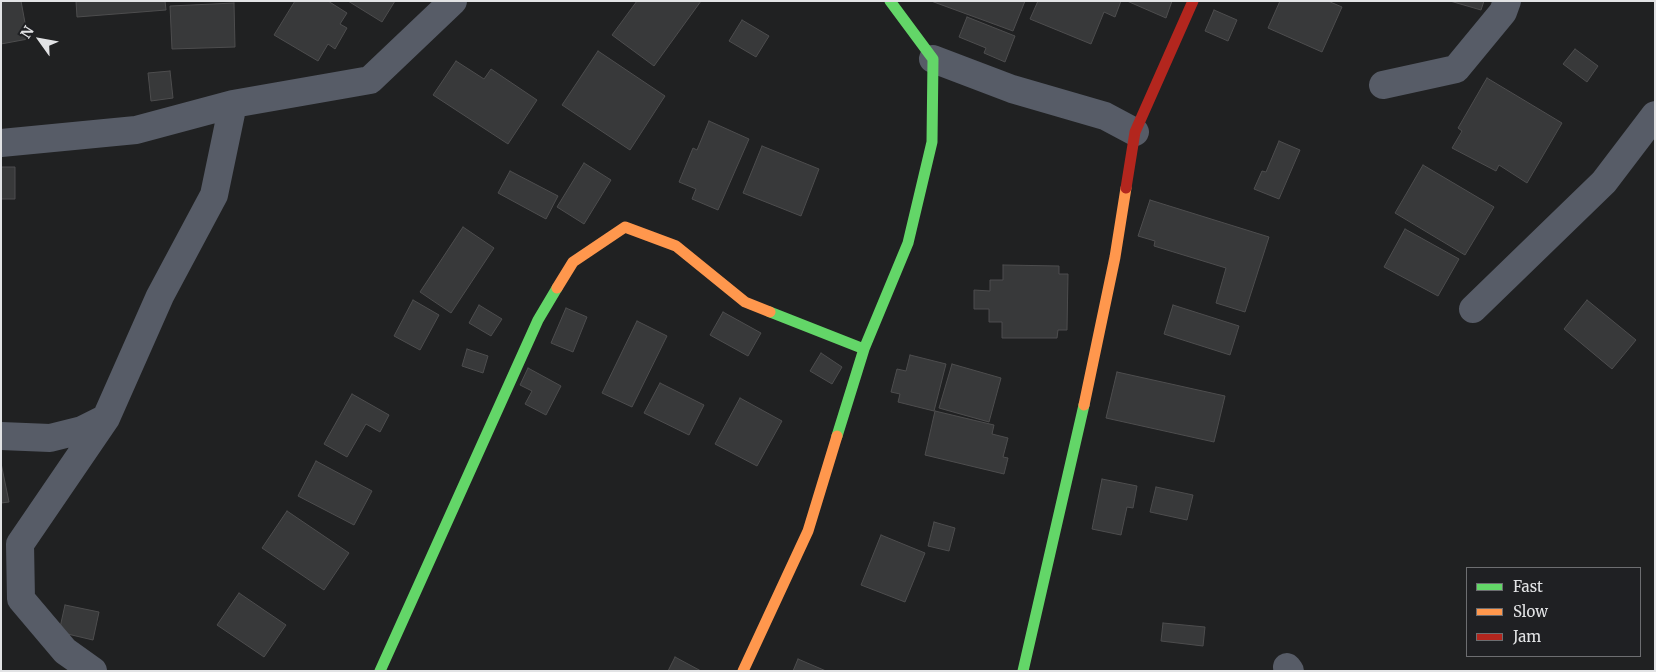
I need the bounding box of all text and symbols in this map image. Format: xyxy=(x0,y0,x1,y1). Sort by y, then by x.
north arrow xyxy=(15,15,65,65)
text: N xyxy=(17,23,38,42)
legend xyxy=(1466,567,1641,657)
text: Fast xyxy=(1513,577,1543,596)
text: Slow xyxy=(1513,602,1548,621)
text: Jam xyxy=(1513,627,1541,646)

